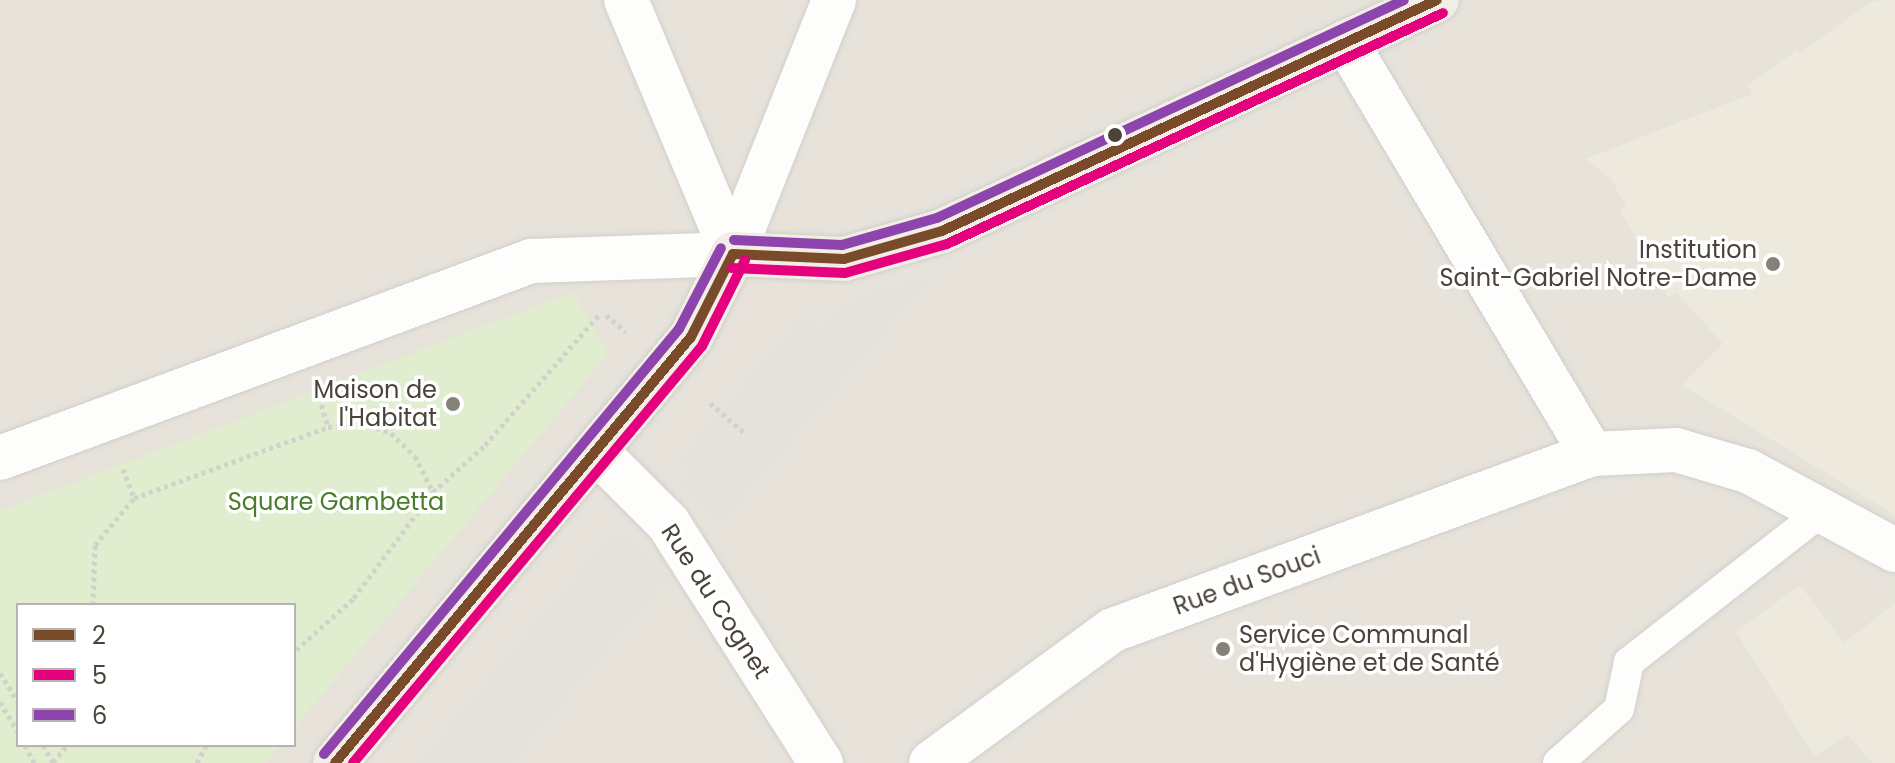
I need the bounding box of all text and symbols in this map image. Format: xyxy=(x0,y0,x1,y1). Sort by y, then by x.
unlabelled marker xyxy=(1107,127,1123,143)
place label: Institution Saint-Gabriel Notre-Dame xyxy=(1439,236,1757,292)
marker: Institution Saint-Gabriel Notre-Dame xyxy=(1764,255,1782,273)
place label: Maison de l'Habitat xyxy=(313,376,437,432)
marker: Maison de l'Habitat xyxy=(444,395,462,413)
park label: Square Gambetta xyxy=(228,488,444,516)
street label: Rue du Cognet xyxy=(655,518,777,684)
street label: Rue du Souci xyxy=(1169,541,1325,621)
legend xyxy=(16,603,296,747)
text: 2 xyxy=(92,619,106,652)
place label: Service Communal d'Hygiène et de Santé xyxy=(1239,621,1500,677)
marker: Service Communal d'Hygiène et de Santé xyxy=(1214,640,1232,658)
text: 5 xyxy=(92,659,107,692)
text: 6 xyxy=(92,699,107,732)

